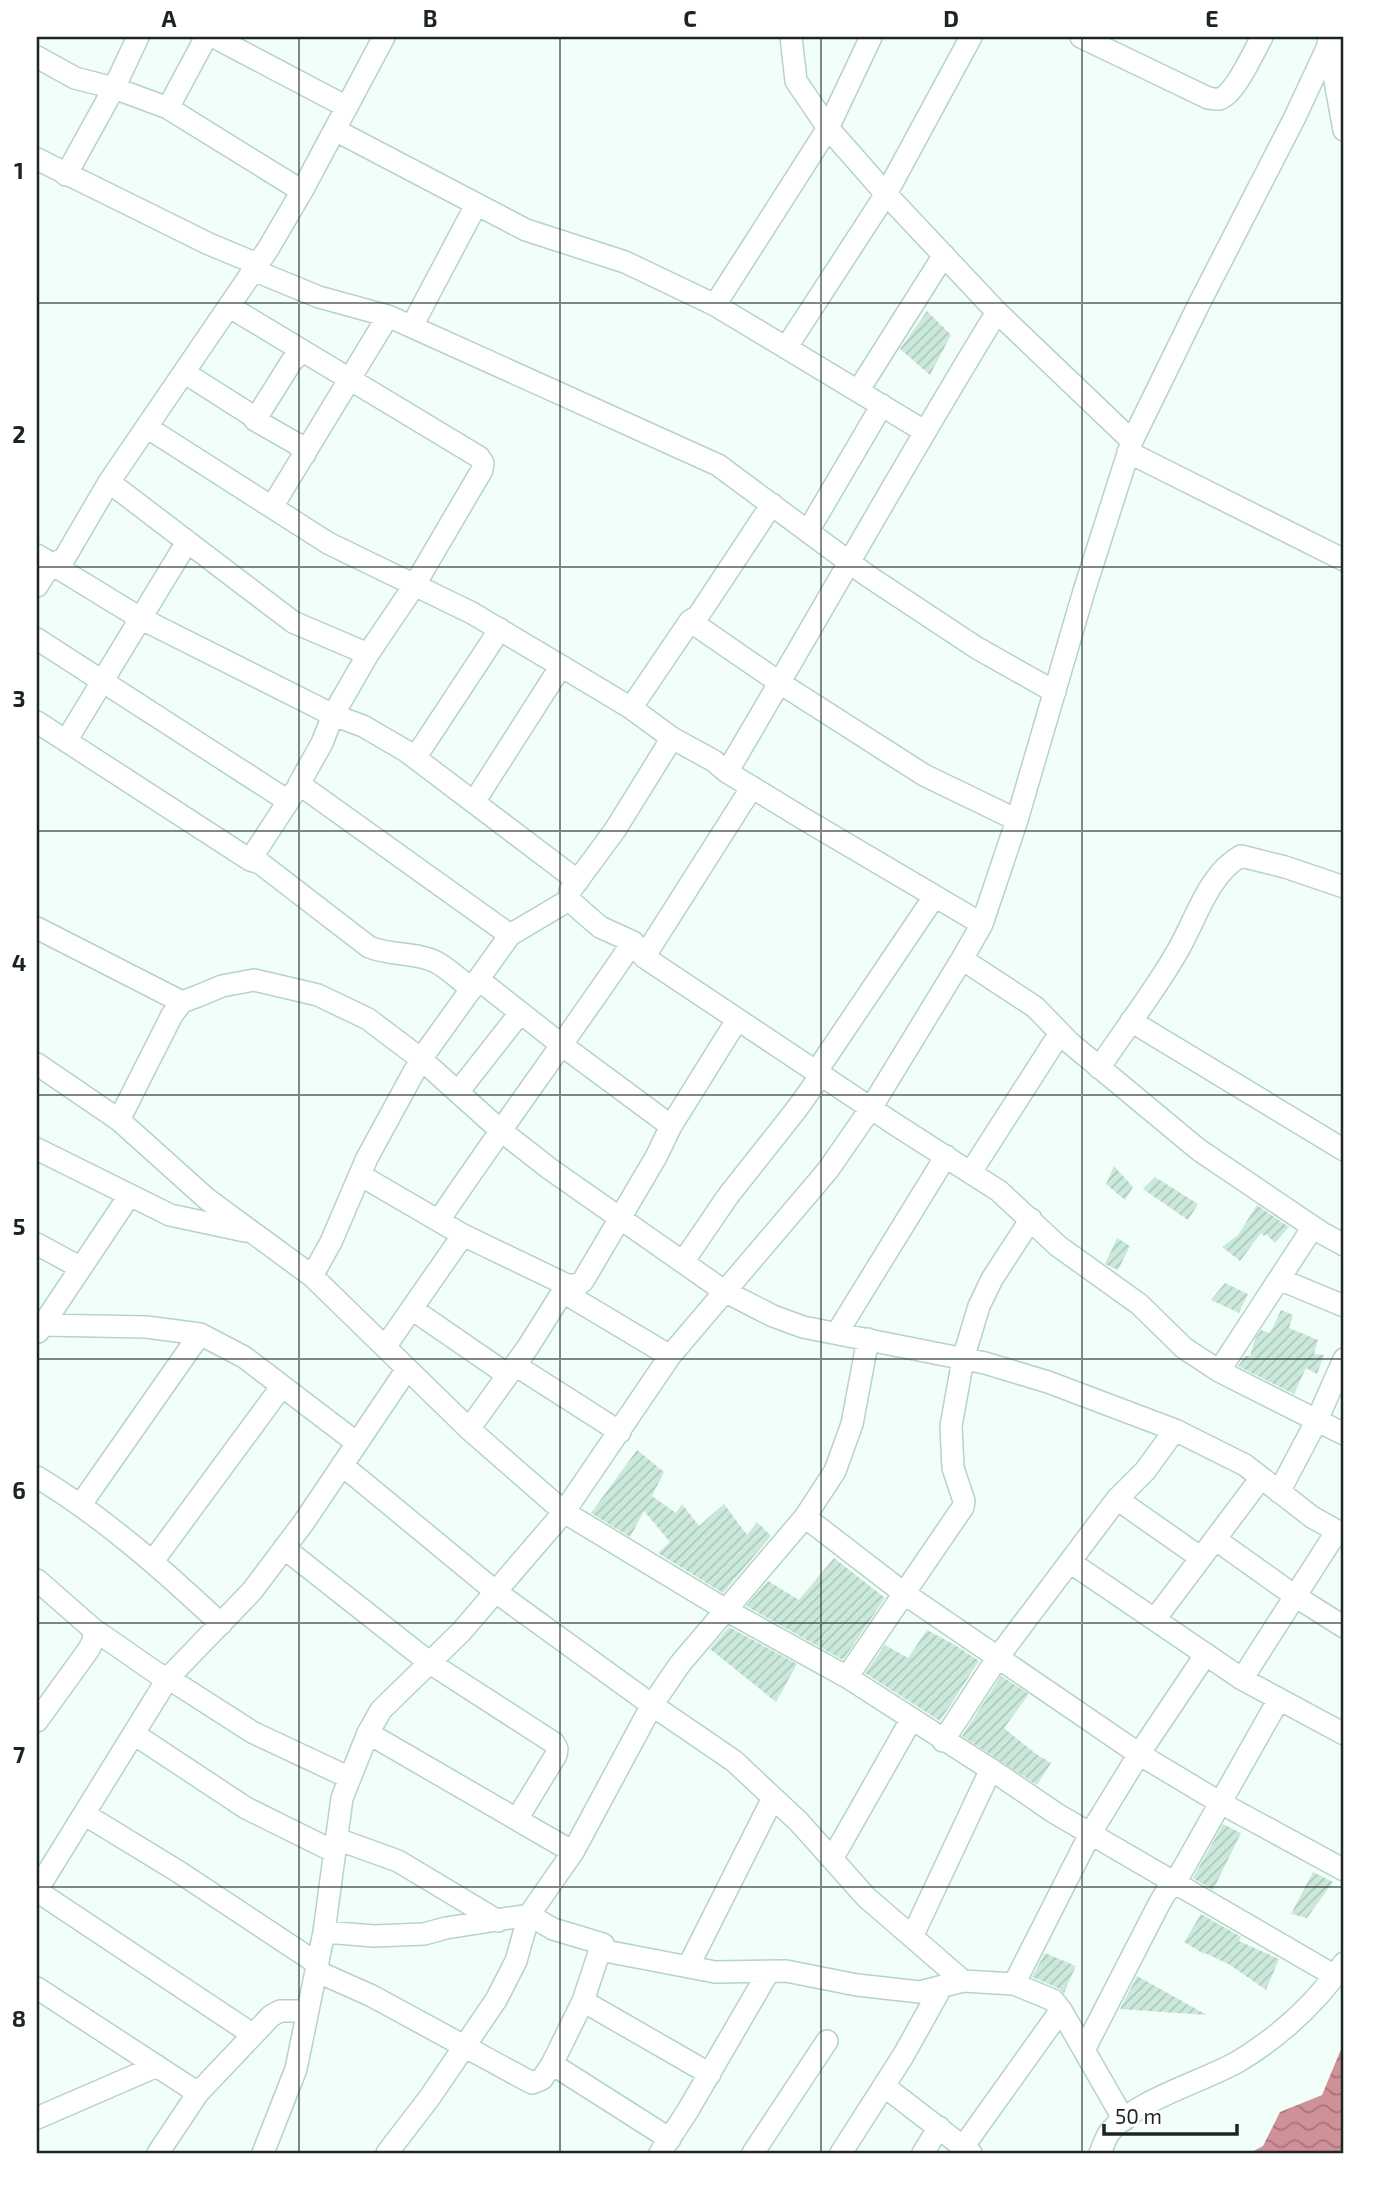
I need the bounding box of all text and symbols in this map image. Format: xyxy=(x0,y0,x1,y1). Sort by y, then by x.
text: A xyxy=(161,4,177,32)
text: B xyxy=(423,4,437,32)
text: C xyxy=(683,4,697,32)
text: D xyxy=(943,4,959,32)
text: E xyxy=(1205,4,1219,32)
text: 1 xyxy=(14,156,24,184)
text: 2 xyxy=(12,420,26,448)
text: 3 xyxy=(12,684,26,712)
text: 4 xyxy=(12,948,26,976)
text: 5 xyxy=(13,1212,25,1240)
text: 6 xyxy=(12,1476,26,1504)
text: 7 xyxy=(13,1740,25,1768)
text: 8 xyxy=(12,2004,26,2032)
scale bar xyxy=(1104,2092,1238,2136)
text: 50 m xyxy=(1115,2103,1162,2128)

